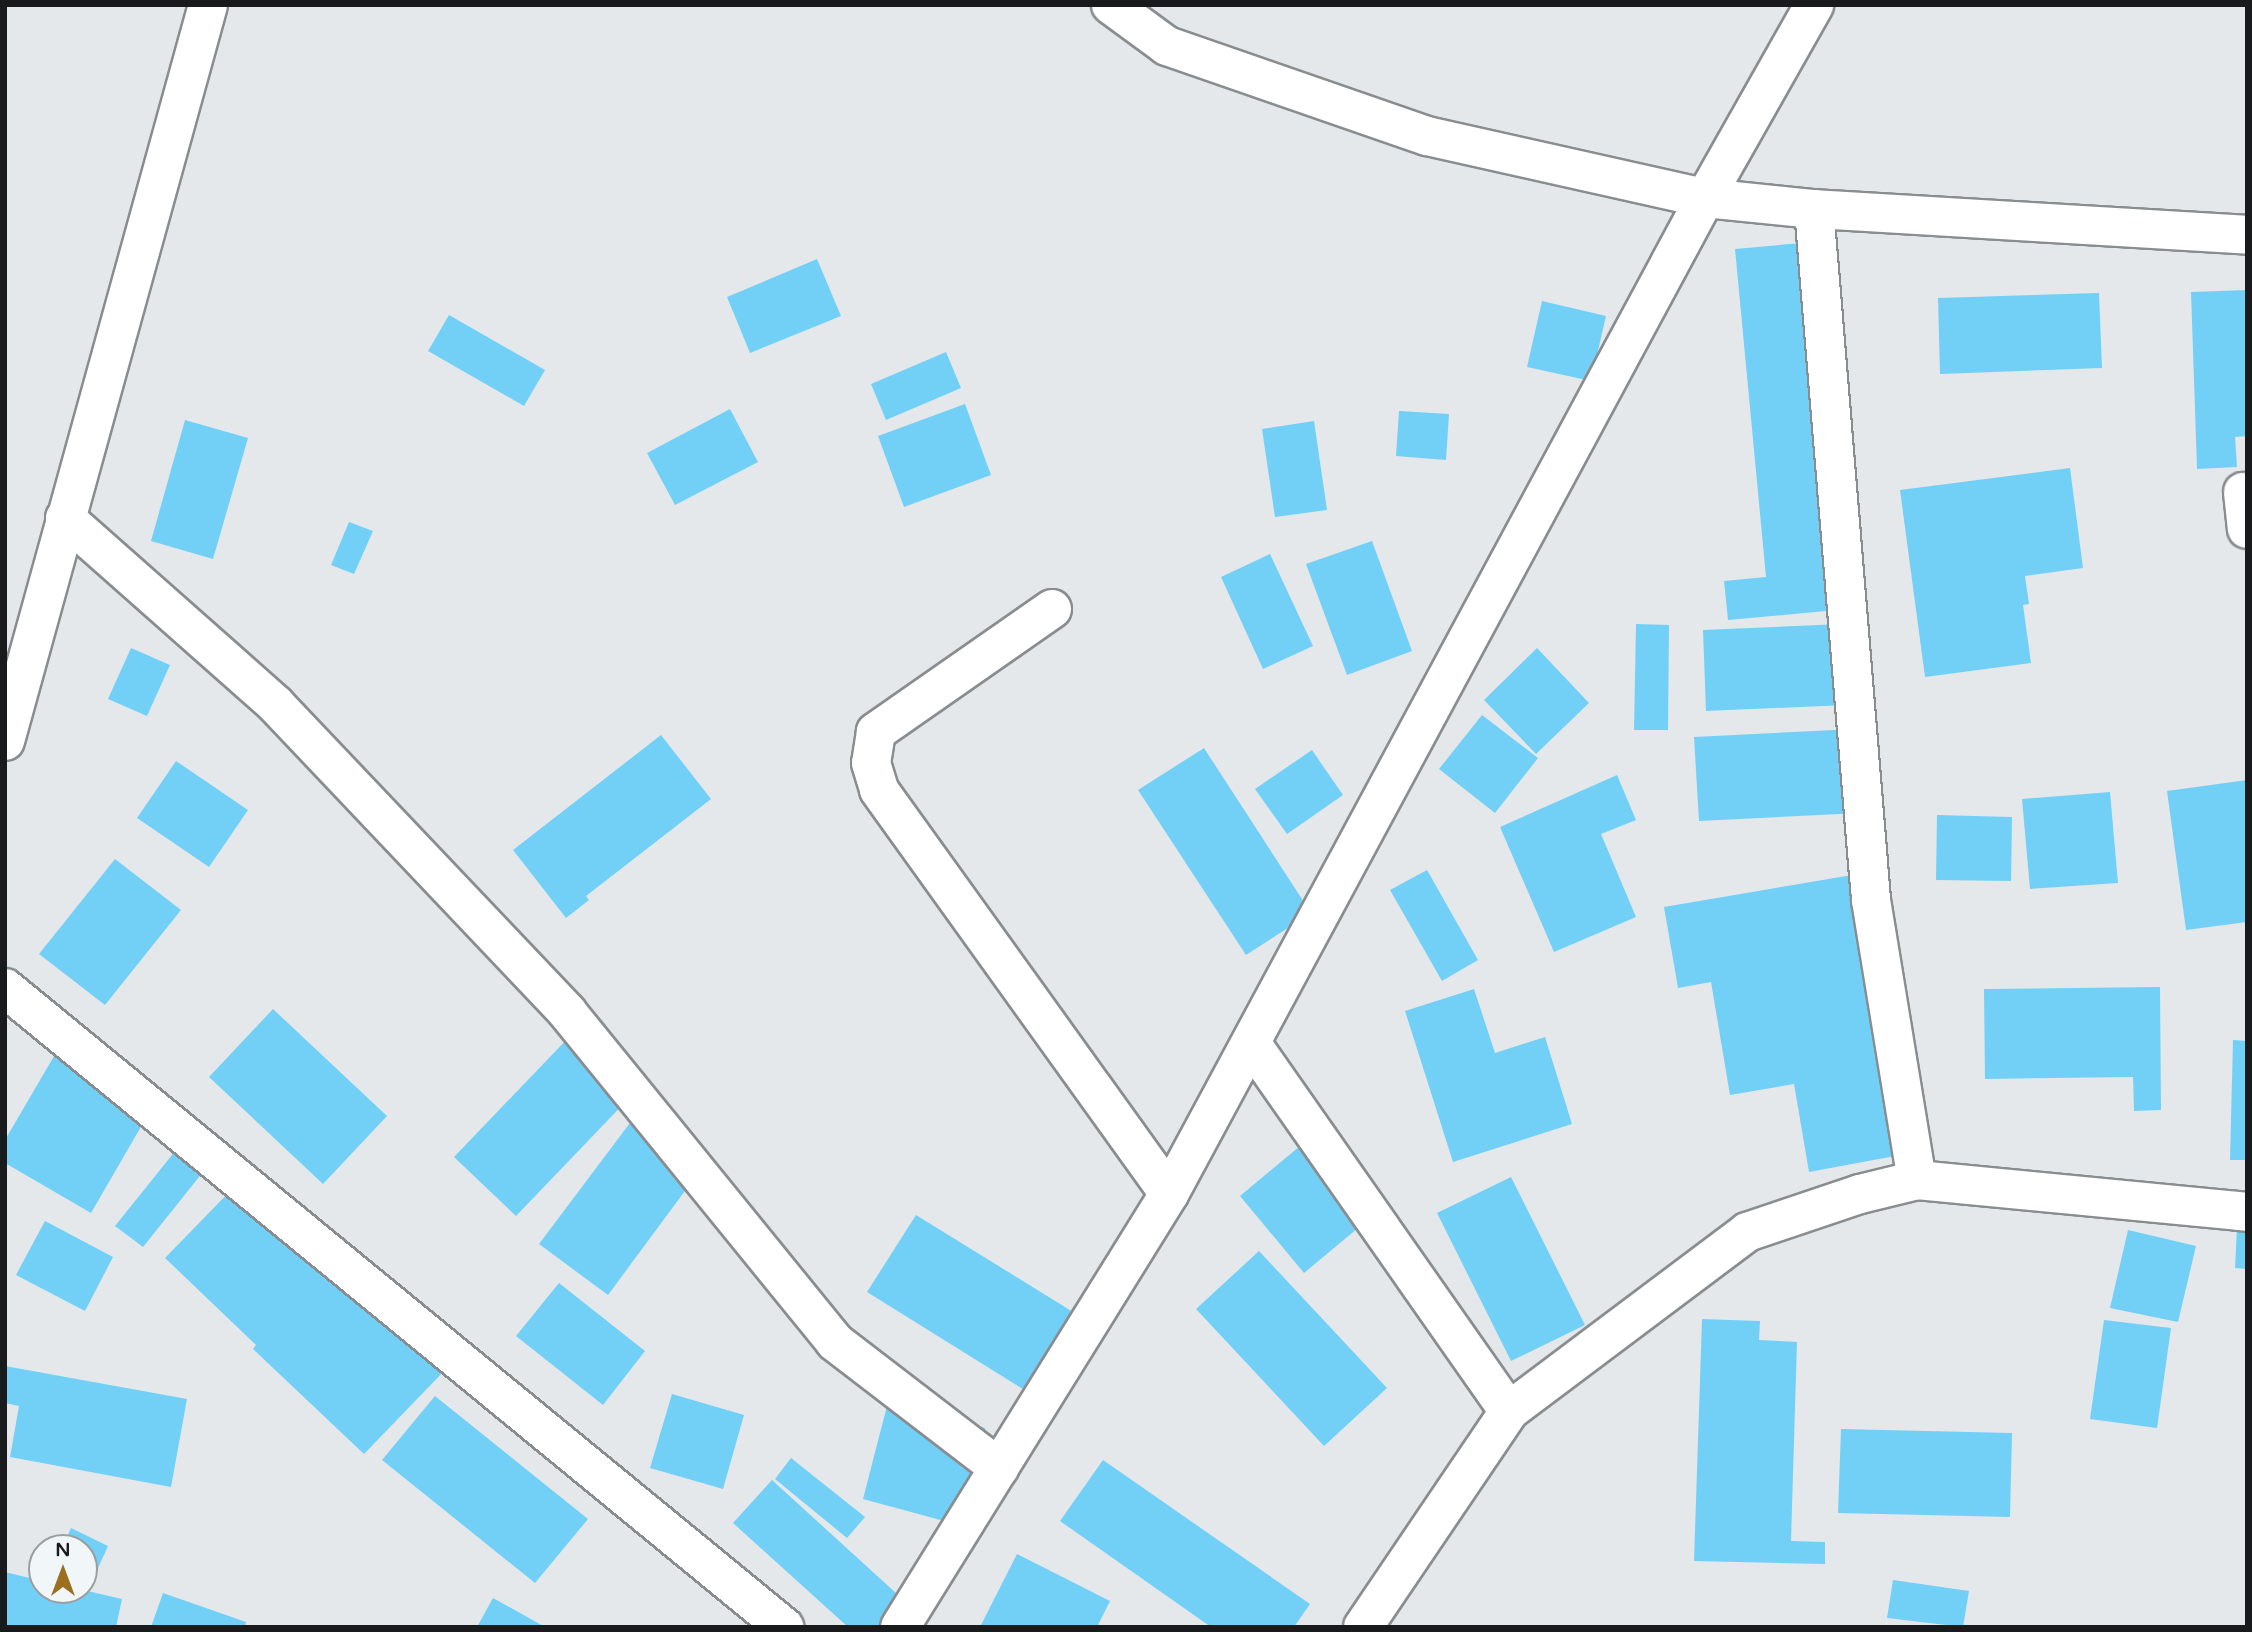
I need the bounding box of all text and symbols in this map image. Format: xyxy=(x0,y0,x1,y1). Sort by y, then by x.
north arrow xyxy=(28,1534,98,1604)
text: N xyxy=(55,1539,71,1561)

